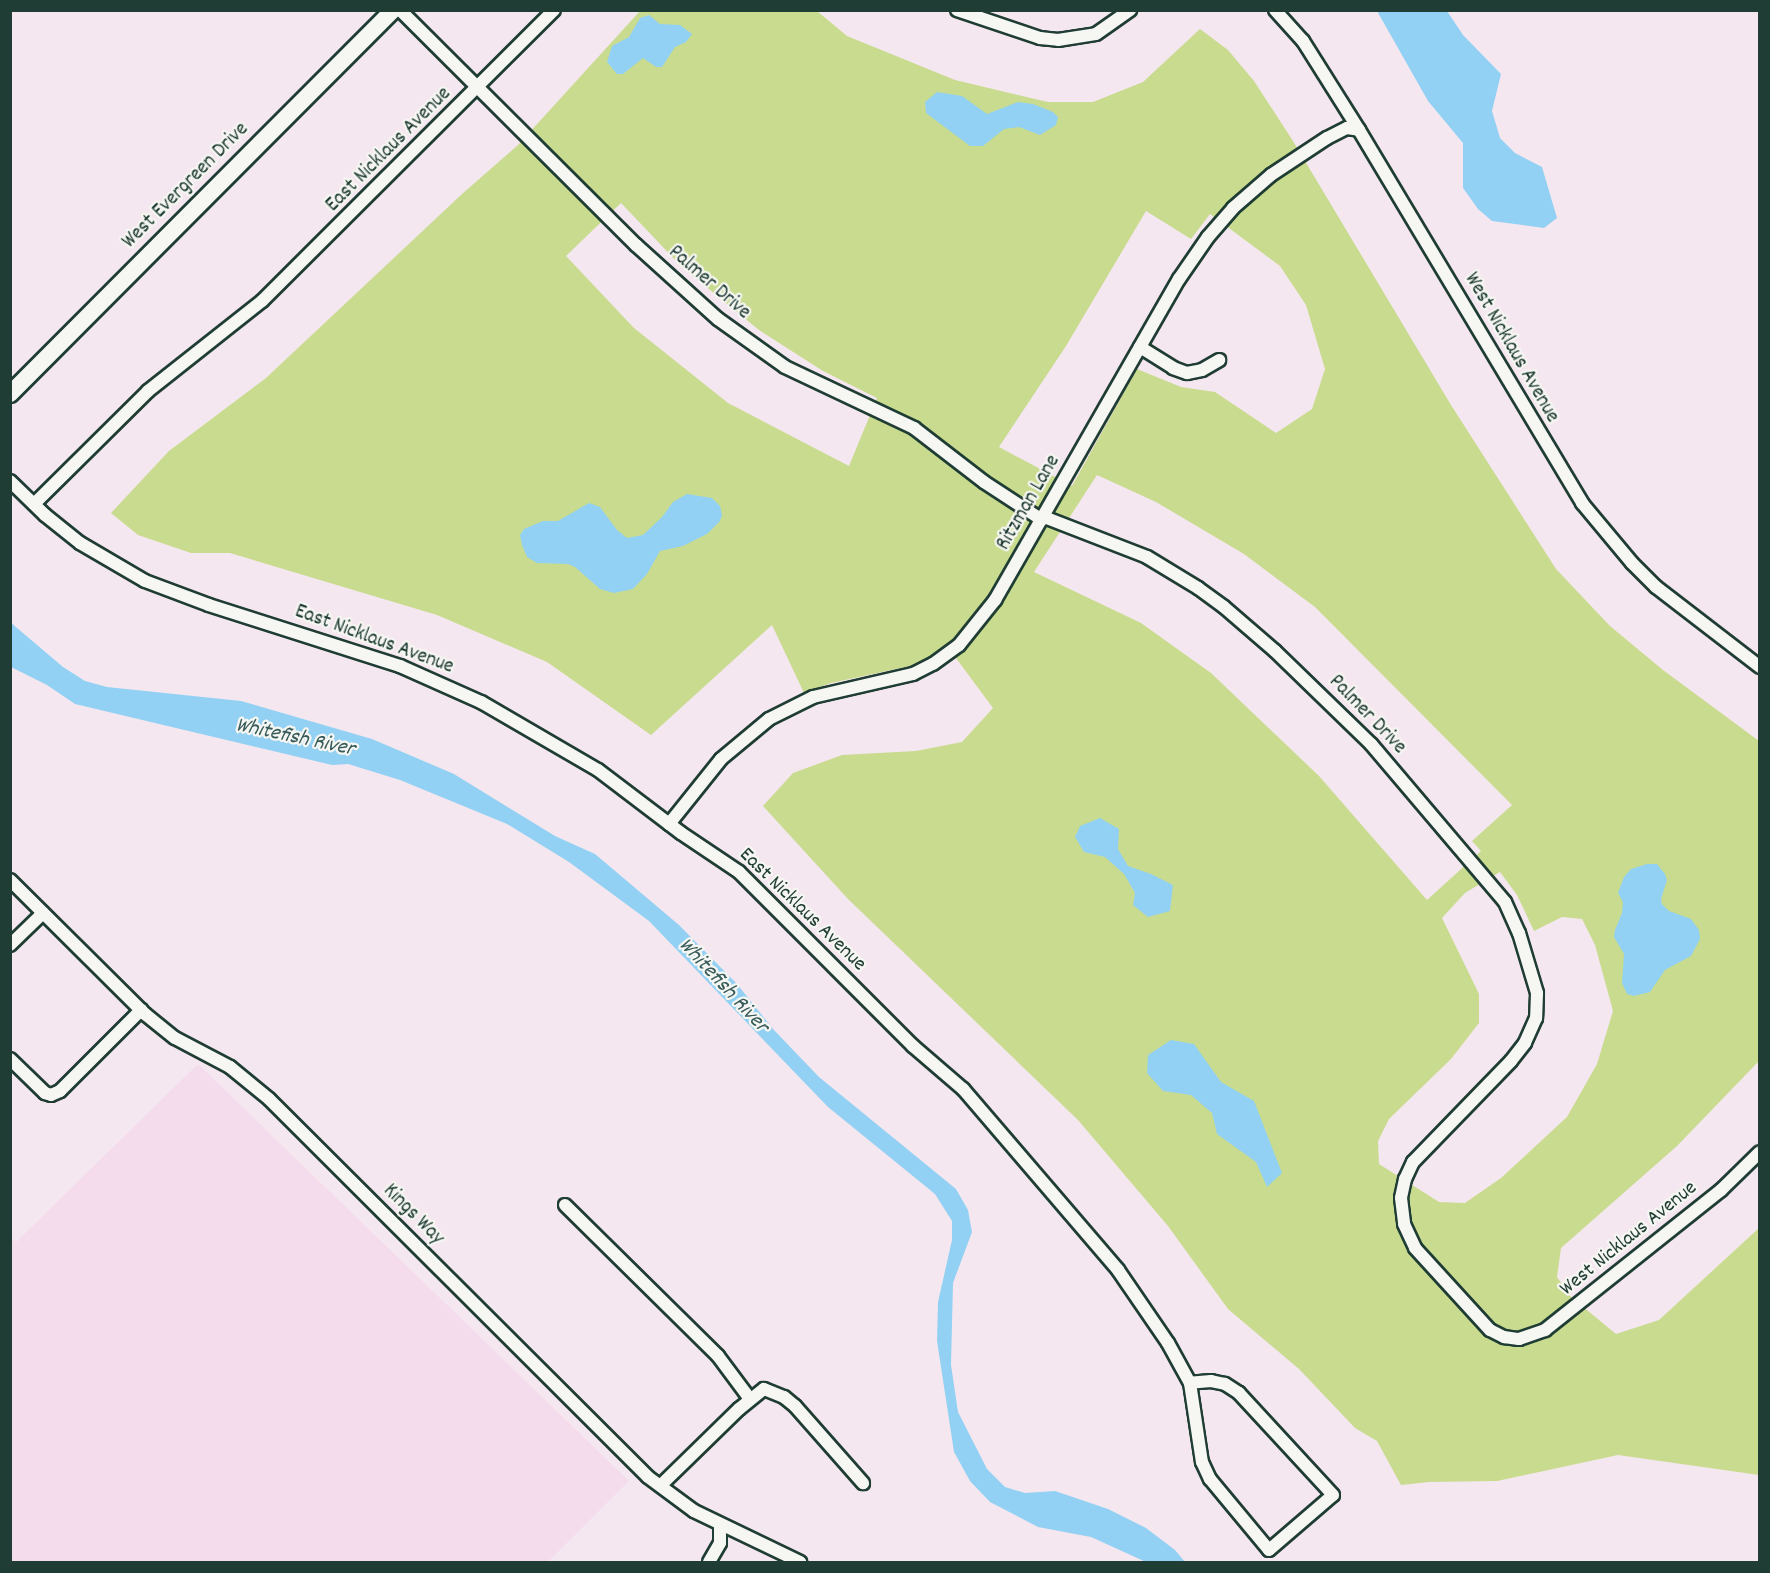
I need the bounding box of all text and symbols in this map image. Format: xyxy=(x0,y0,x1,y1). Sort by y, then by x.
street label: East Nicklaus Avenue xyxy=(321,82,457,218)
street label: West Evergreen Drive xyxy=(118,118,254,254)
street label: Palmer Drive xyxy=(663,240,755,326)
street label: West Nicklaus Avenue xyxy=(1458,269,1564,427)
street label: Ritzman Lane xyxy=(992,451,1066,555)
street label: East Nicklaus Avenue xyxy=(291,600,457,680)
street label: Palmer Drive xyxy=(1323,670,1411,760)
water label: Whitefish River xyxy=(233,713,357,763)
street label: East Nicklaus Avenue xyxy=(733,843,871,977)
water label: Whitefish River xyxy=(672,933,774,1039)
street label: West Nicklaus Avenue xyxy=(1555,1176,1703,1302)
street label: Kings Way xyxy=(377,1179,449,1251)

